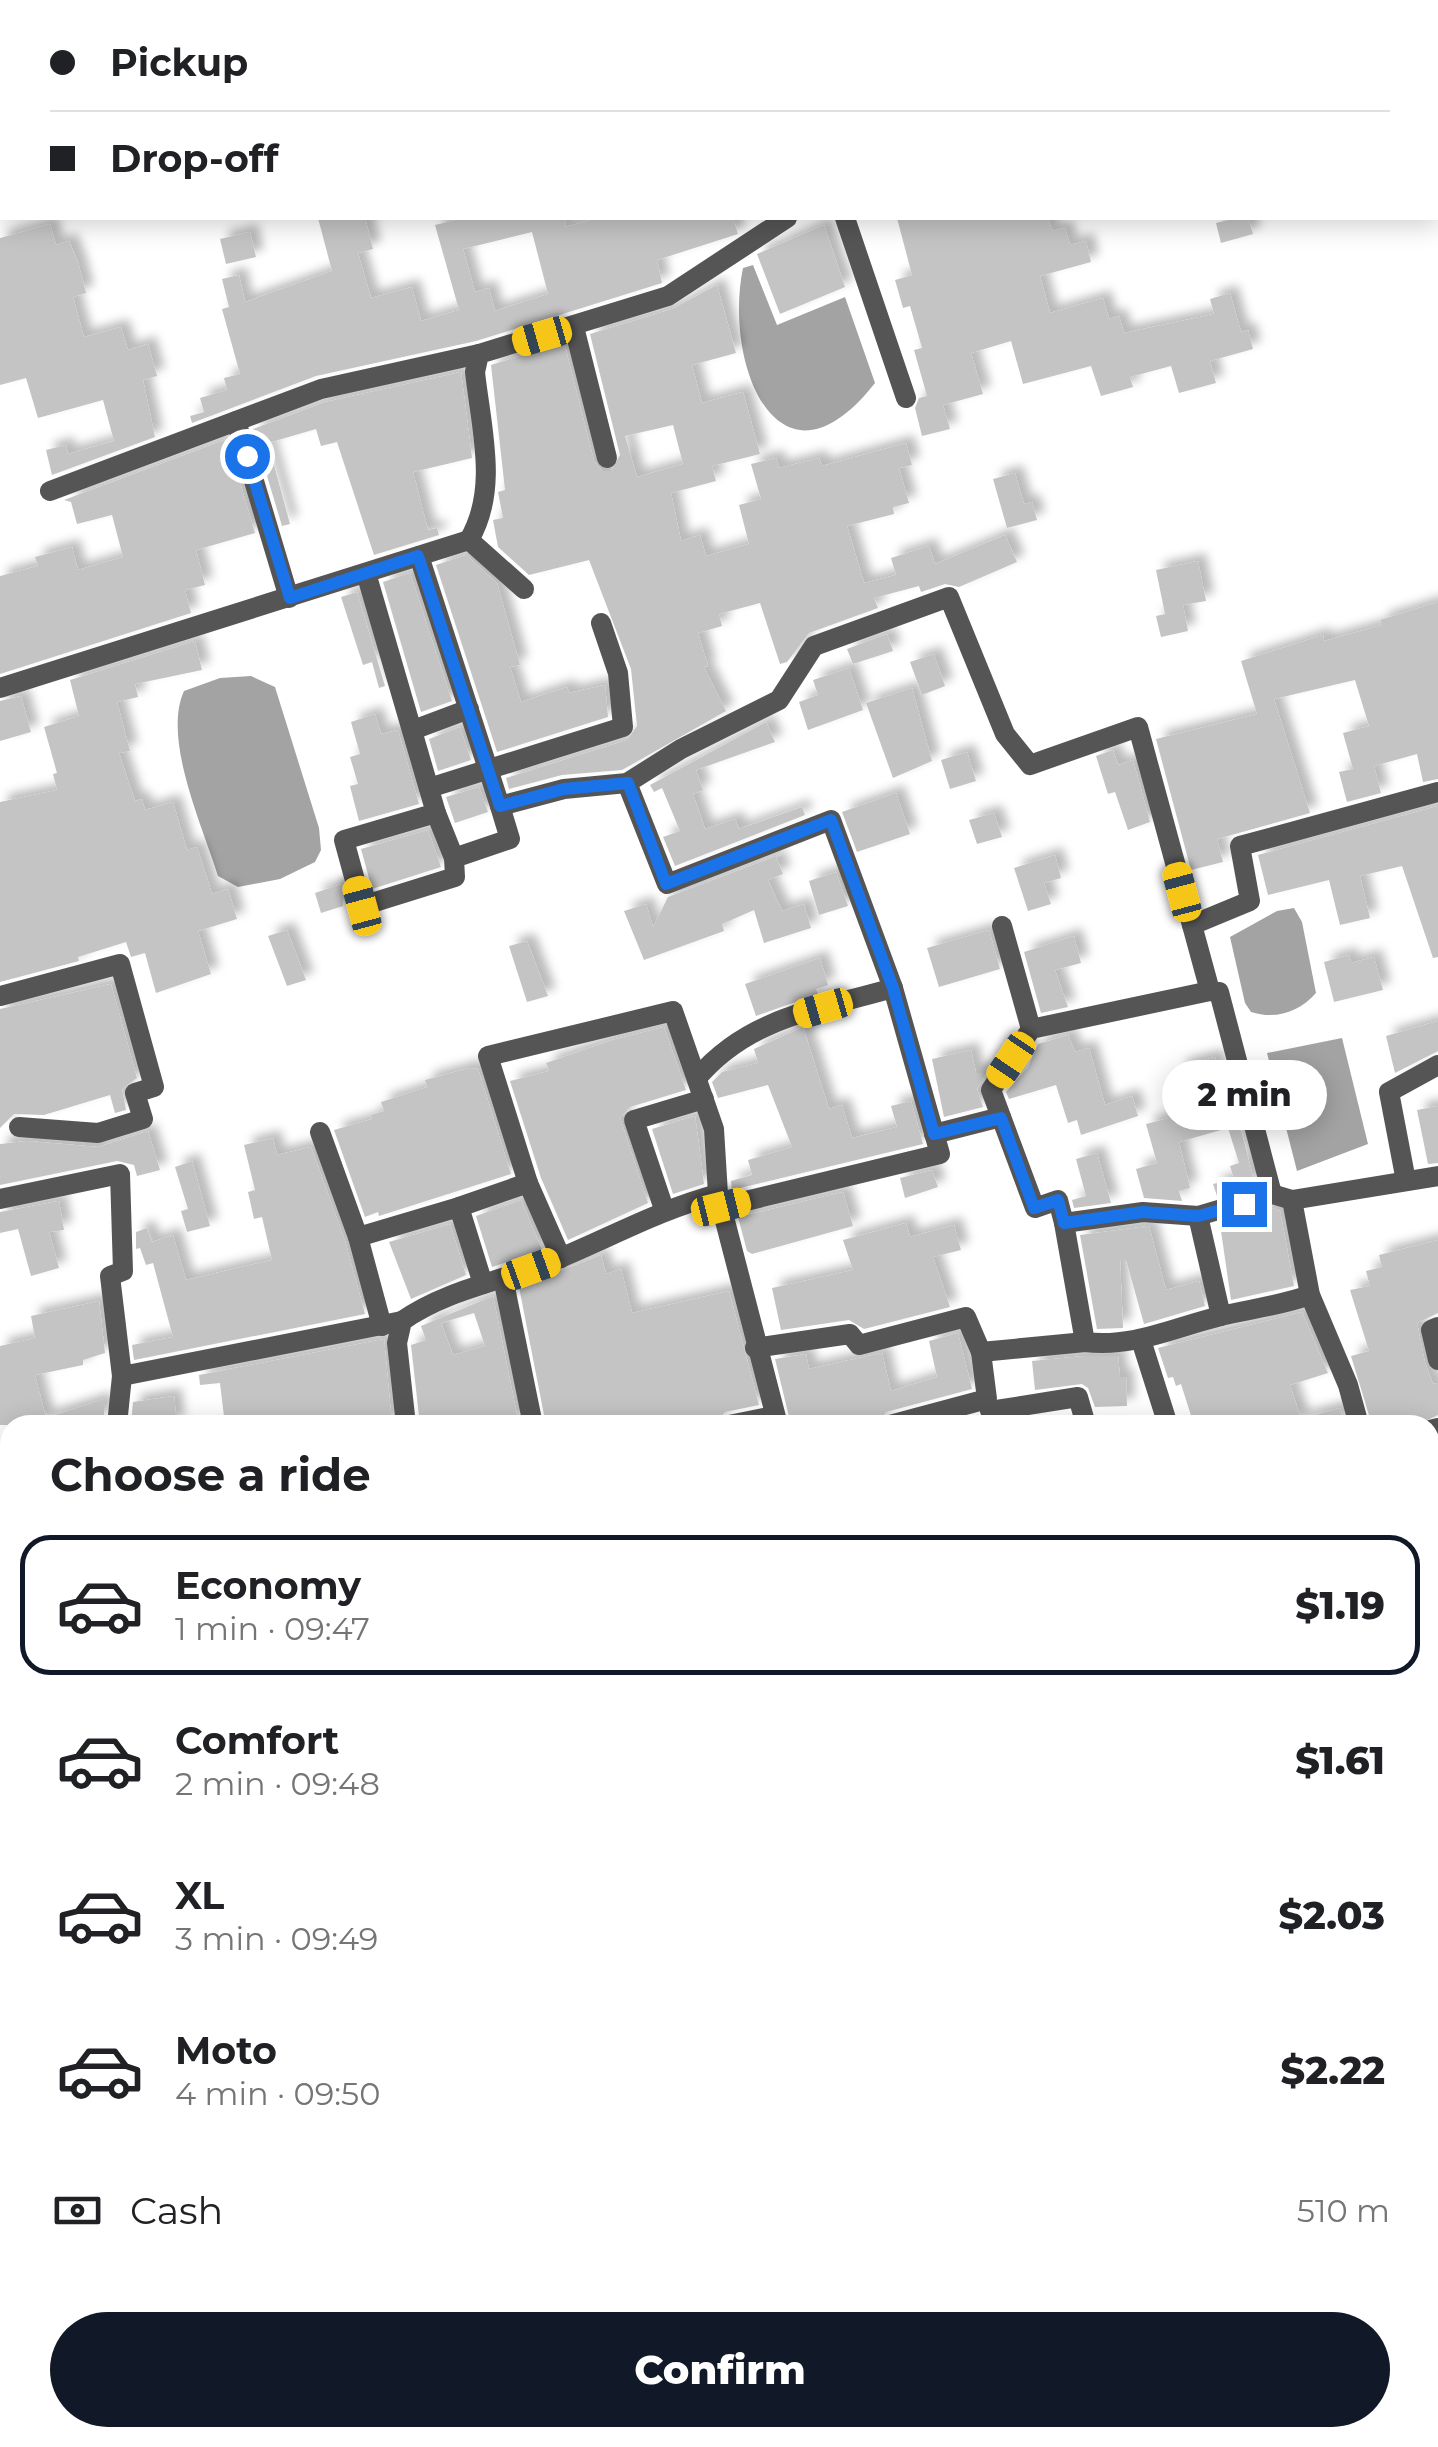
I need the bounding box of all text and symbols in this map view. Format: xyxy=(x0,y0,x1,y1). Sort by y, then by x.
text: Pickup xyxy=(110,39,248,86)
text: Drop-off xyxy=(110,135,279,182)
car xyxy=(509,313,575,359)
route start xyxy=(225,434,270,479)
car xyxy=(1160,859,1204,925)
car xyxy=(340,873,384,939)
car xyxy=(790,985,856,1031)
car xyxy=(982,1027,1040,1093)
callout: 2 min xyxy=(1162,1059,1326,1129)
text: 2 min xyxy=(1197,1075,1292,1114)
route end xyxy=(1222,1182,1267,1227)
car xyxy=(688,1185,754,1229)
car xyxy=(498,1245,564,1293)
text: Choose a ride xyxy=(50,1447,371,1502)
icon: car xyxy=(55,1560,145,1650)
text: Economy xyxy=(175,1562,361,1609)
text: $1.19 xyxy=(1295,1582,1385,1629)
text: 1 min · 09:47 xyxy=(175,1609,370,1648)
icon: car xyxy=(55,1715,145,1805)
text: Comfort xyxy=(175,1717,339,1764)
text: $1.61 xyxy=(1295,1737,1385,1784)
text: 2 min · 09:48 xyxy=(175,1764,380,1803)
icon: car xyxy=(55,1870,145,1960)
text: XL xyxy=(175,1872,224,1919)
text: $2.03 xyxy=(1278,1892,1385,1939)
text: 3 min · 09:49 xyxy=(175,1919,378,1958)
icon: car xyxy=(55,2025,145,2115)
text: Moto xyxy=(175,2027,277,2074)
text: $2.22 xyxy=(1281,2047,1385,2094)
text: 4 min · 09:50 xyxy=(175,2074,380,2113)
icon: cash xyxy=(50,2183,105,2238)
text: Cash xyxy=(130,2187,223,2234)
text: 510 m xyxy=(1297,2191,1390,2230)
button: Confirm xyxy=(50,2312,1390,2427)

